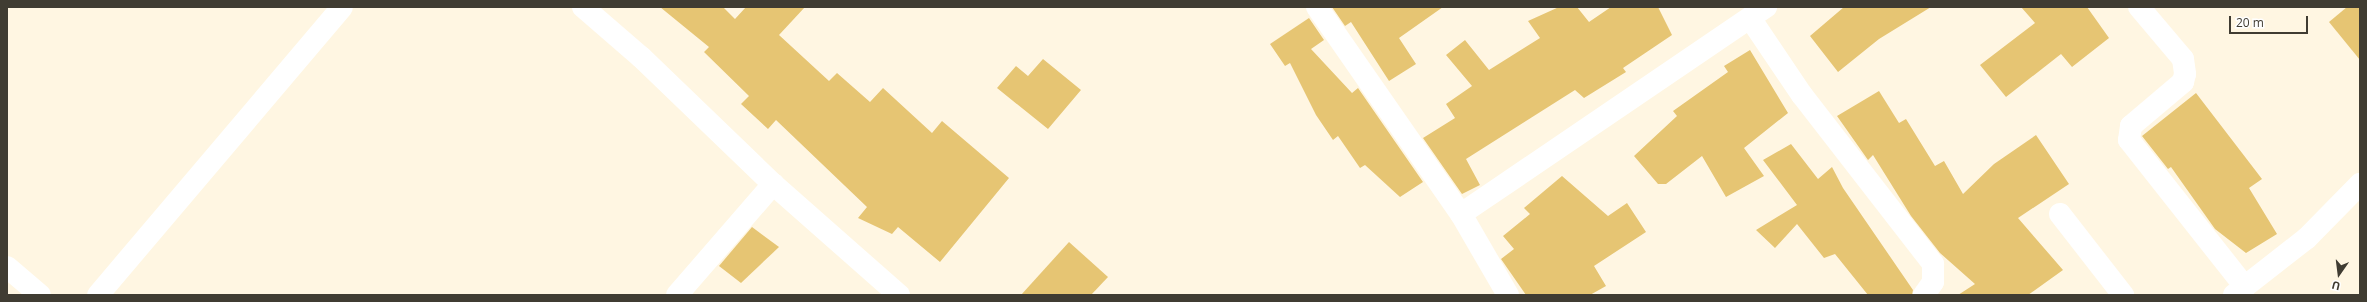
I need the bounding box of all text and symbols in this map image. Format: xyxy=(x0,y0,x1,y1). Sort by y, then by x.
scale bar xyxy=(2231,8,2310,34)
text: 20 m xyxy=(2236,14,2264,31)
north arrow xyxy=(2319,254,2359,294)
text: U xyxy=(2330,278,2342,294)

